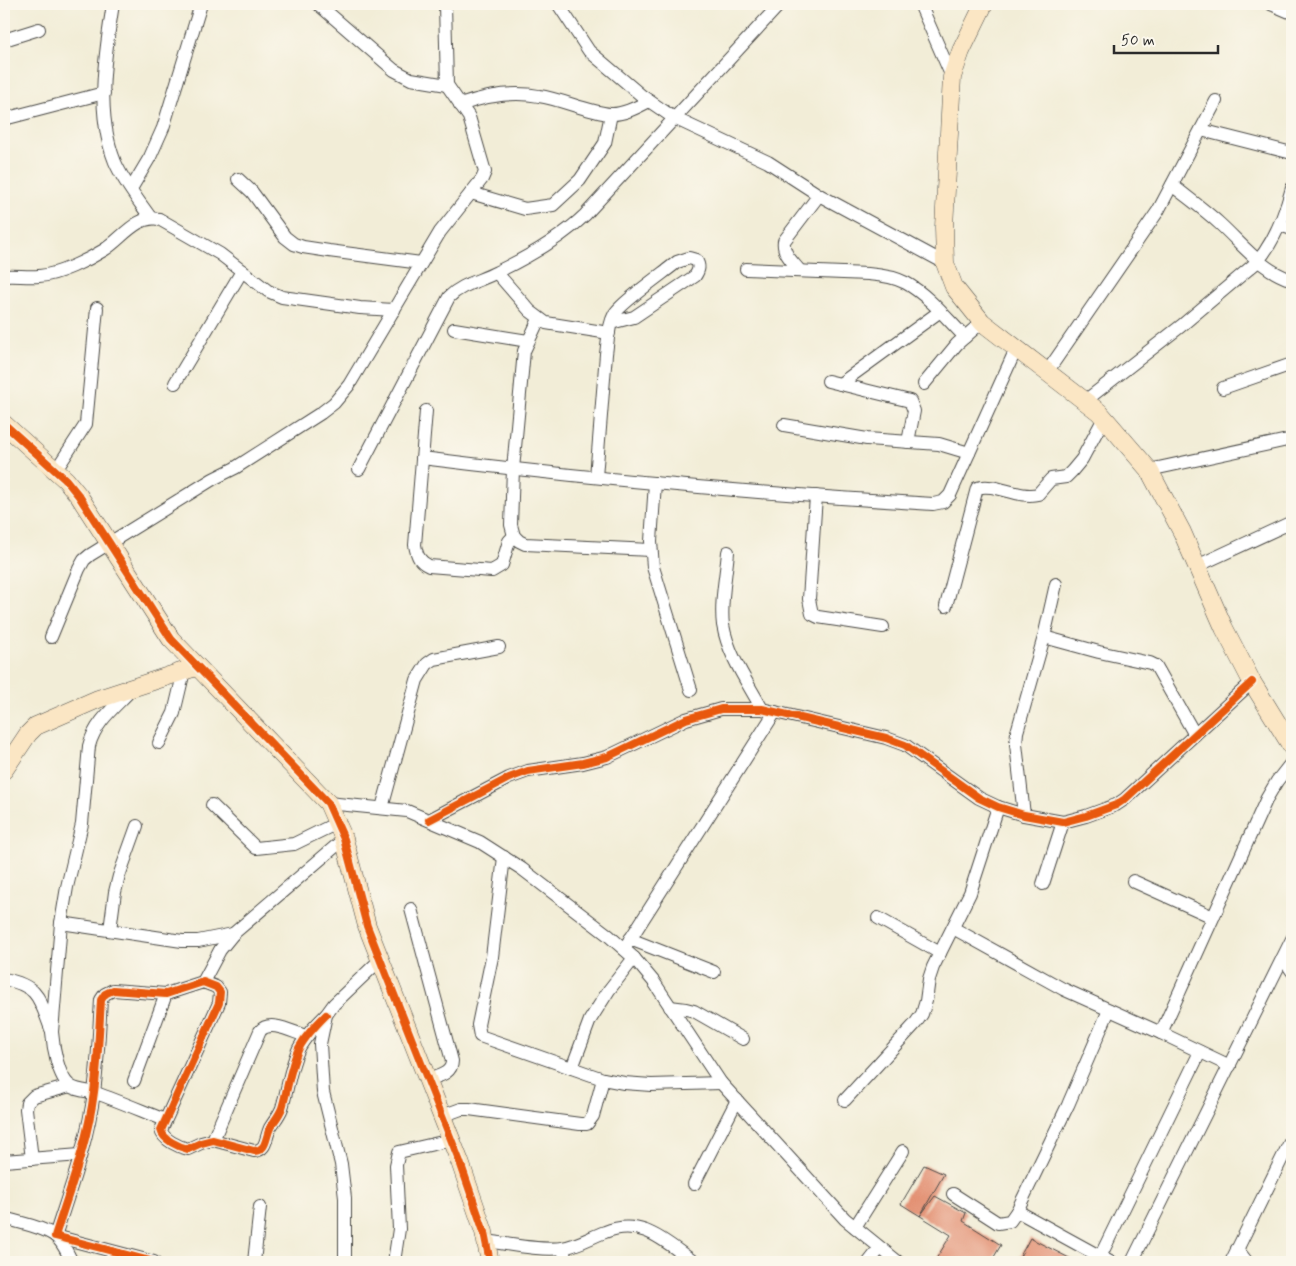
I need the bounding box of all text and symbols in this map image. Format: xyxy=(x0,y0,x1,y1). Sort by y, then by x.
scale bar xyxy=(1114,22,1217,54)
text: 50 m xyxy=(1121,31,1155,51)

